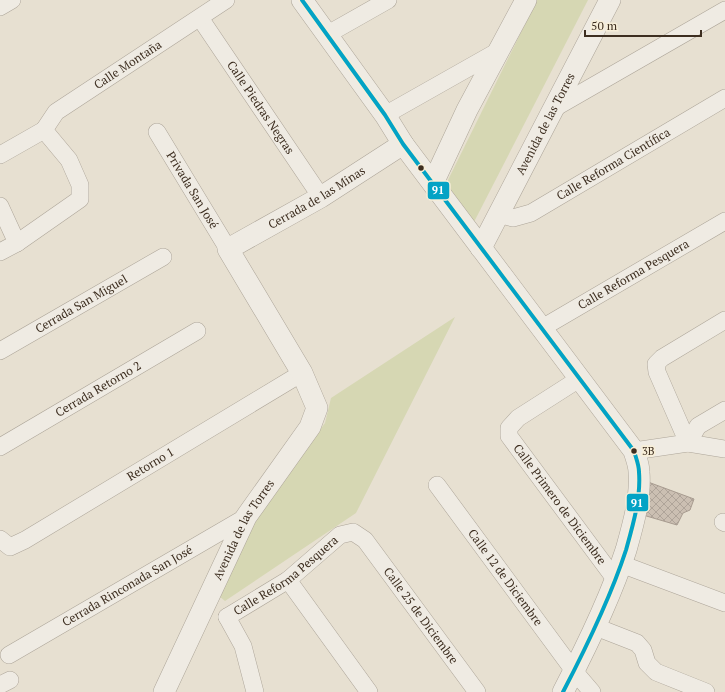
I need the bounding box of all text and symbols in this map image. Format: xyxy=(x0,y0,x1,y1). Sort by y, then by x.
scale bar xyxy=(585,12,701,38)
text: 50 m xyxy=(591,18,618,33)
street label: Calle Montaña xyxy=(91,37,164,92)
street label: Calle Piedras Negras xyxy=(224,58,298,157)
street label: Avenida de las Torres xyxy=(512,70,578,177)
street label: Calle Reforma Científica xyxy=(554,124,673,203)
street label: Privada San José xyxy=(164,148,222,231)
street label: Cerrada de las Minas xyxy=(265,162,368,232)
unlabelled marker xyxy=(416,163,426,173)
line badge: 91 xyxy=(427,181,450,200)
text: 91 xyxy=(432,183,444,197)
street label: Calle Reforma Pesquera xyxy=(575,236,692,312)
street label: Cerrada San Miguel xyxy=(32,271,130,336)
street label: Cerrada Retorno 2 xyxy=(53,358,143,420)
street label: Calle Primero de Diciembre xyxy=(510,441,610,567)
street label: Retorno 1 xyxy=(124,444,177,484)
place label: 3B xyxy=(642,444,655,458)
marker: 3B xyxy=(629,446,639,456)
street label: Avenida de las Torres xyxy=(210,476,277,582)
line badge: 91 xyxy=(626,493,649,512)
text: 91 xyxy=(631,496,643,510)
street label: Calle 12 de Diciembre xyxy=(465,526,546,629)
street label: Calle Reforma Pesquera xyxy=(230,532,341,618)
street label: Cerrada Rinconada San José xyxy=(59,542,195,629)
street label: Calle 25 de Diciembre xyxy=(381,564,462,667)

